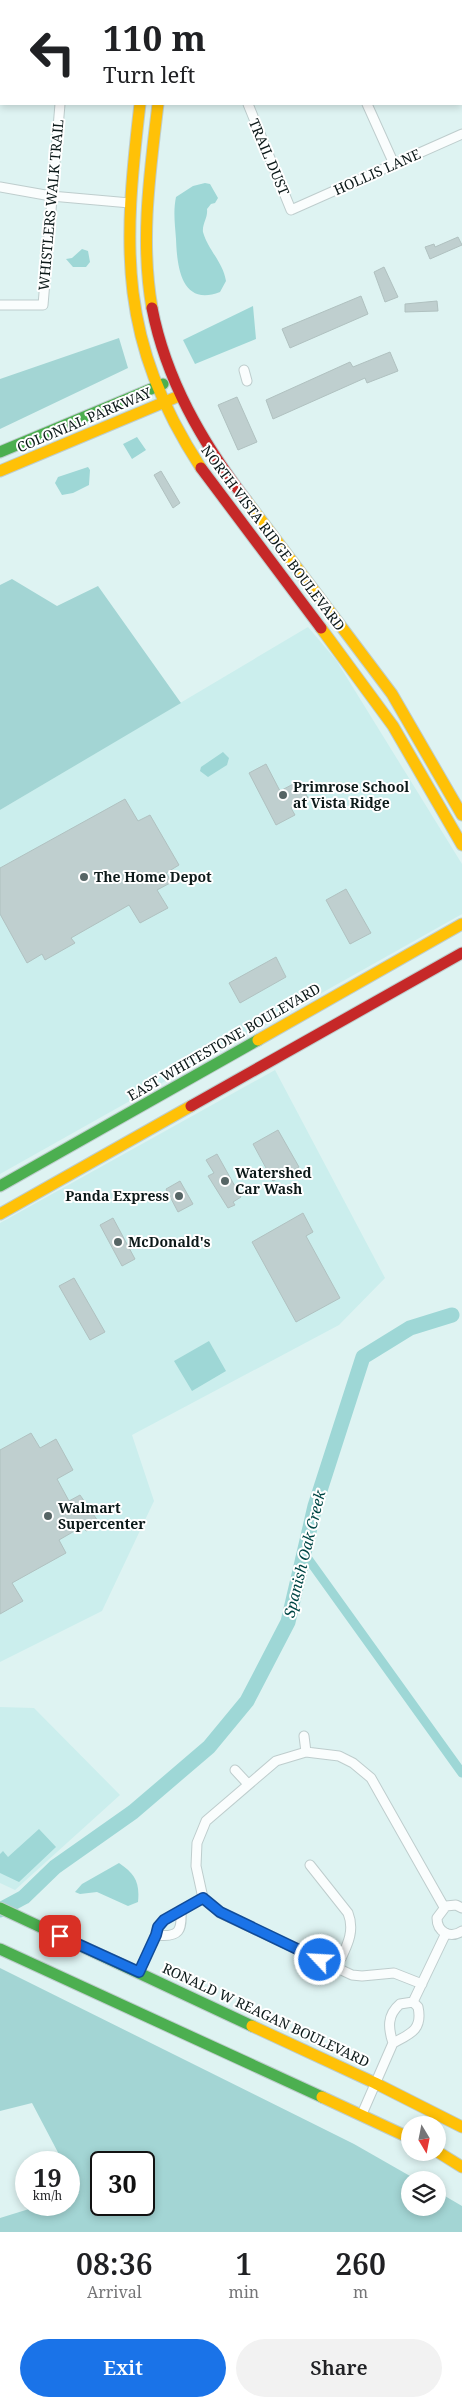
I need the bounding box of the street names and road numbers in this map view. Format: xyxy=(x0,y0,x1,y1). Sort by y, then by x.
street label: TRAIL DUST xyxy=(245,116,294,198)
street label: WHISTLERS WALK TRAIL xyxy=(34,118,67,291)
street label: HOLLIS LANE xyxy=(330,144,424,199)
street label: COLONIAL PARKWAY xyxy=(14,383,154,456)
street label: NORTH VISTA RIDGE BOULEVARD xyxy=(197,441,349,634)
street label: EAST WHITESTONE BOULEVARD xyxy=(124,978,324,1105)
street label: RONALD W REAGAN BOULEVARD xyxy=(159,1958,373,2071)

